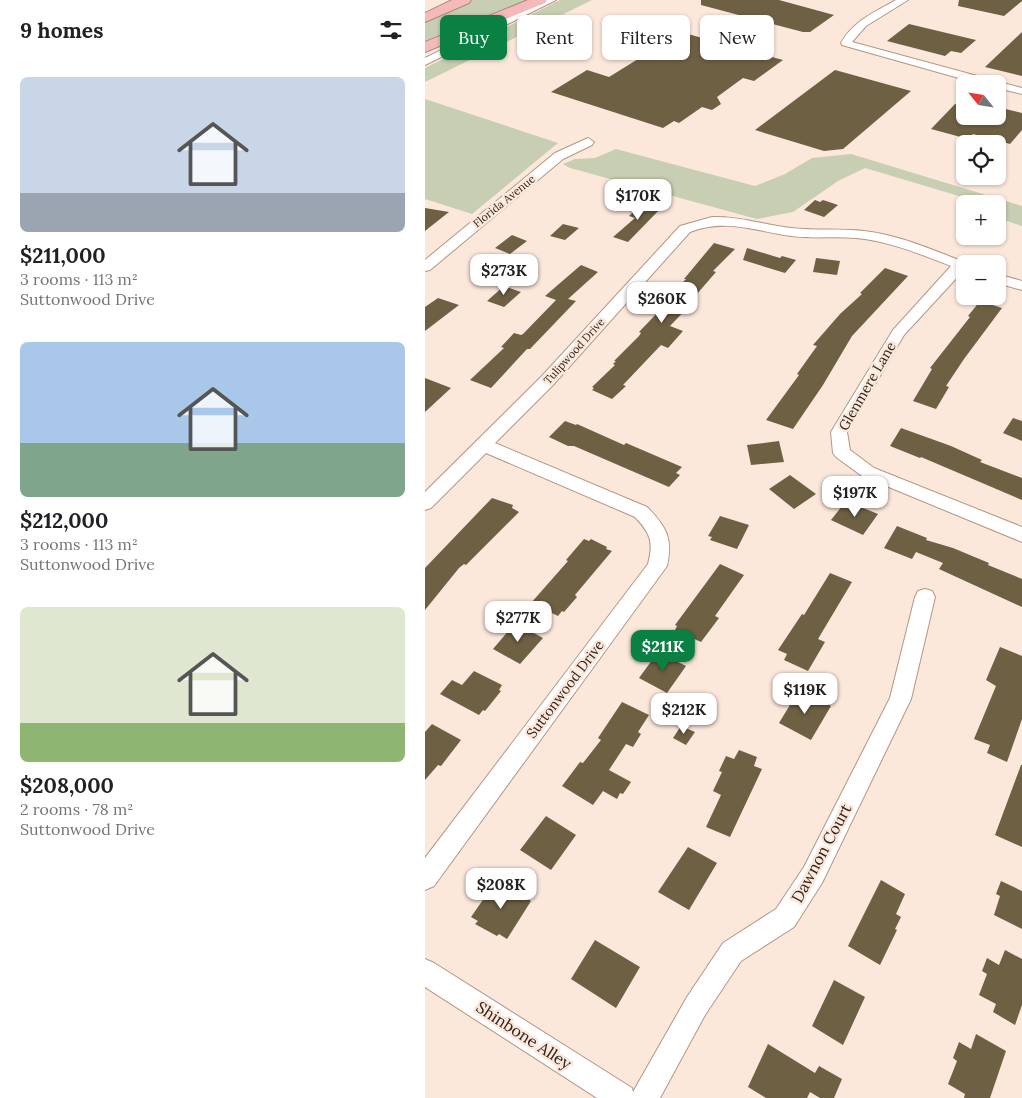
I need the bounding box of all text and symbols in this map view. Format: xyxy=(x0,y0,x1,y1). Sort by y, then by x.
chip: Buy xyxy=(440,15,507,60)
chip: Rent xyxy=(517,15,592,60)
chip: Filters xyxy=(602,15,690,60)
chip: New xyxy=(700,15,774,60)
icon: filters xyxy=(377,16,405,44)
text: 9 homes xyxy=(20,17,103,44)
north arrow xyxy=(956,75,1006,125)
map controls xyxy=(956,75,1006,305)
icon: home xyxy=(168,109,258,199)
button: locate xyxy=(956,135,1006,185)
street label: Florida Avenue xyxy=(470,172,538,230)
pin: $170K xyxy=(603,178,673,221)
text: $170K xyxy=(616,185,660,205)
button: + xyxy=(956,195,1006,245)
text: $211,000 xyxy=(20,242,106,269)
pin: $273K xyxy=(469,254,539,296)
button: − xyxy=(956,255,1006,305)
text: $273K xyxy=(481,260,527,280)
text: 3 rooms · 113 m² xyxy=(20,269,138,289)
pin: $260K xyxy=(627,282,697,324)
text: $260K xyxy=(638,288,686,308)
text: Suttonwood Drive xyxy=(20,289,155,309)
street label: Tulipwood Drive xyxy=(541,315,608,387)
street label: Glenmere Lane xyxy=(834,338,900,434)
icon: home xyxy=(168,374,258,464)
pin: $197K xyxy=(820,476,890,518)
text: $197K xyxy=(833,482,877,502)
text: $212,000 xyxy=(20,507,108,534)
text: 3 rooms · 113 m² xyxy=(20,534,138,554)
text: Suttonwood Drive xyxy=(20,554,155,574)
pin: $277K xyxy=(483,600,553,643)
text: $277K xyxy=(496,607,540,627)
pin: $211K xyxy=(628,630,698,672)
street label: Suttonwood Drive xyxy=(522,636,608,742)
text: $211K xyxy=(642,636,684,656)
icon: home xyxy=(168,639,258,729)
pin: $119K xyxy=(770,672,840,715)
text: $119K xyxy=(783,679,827,699)
pin: $212K xyxy=(649,692,719,735)
text: $212K xyxy=(662,699,706,719)
text: $208,000 xyxy=(20,772,114,799)
text: 2 rooms · 78 m² xyxy=(20,799,134,819)
street label: Dawnon Court xyxy=(787,799,856,906)
text: Suttonwood Drive xyxy=(20,819,155,839)
pin: $208K xyxy=(466,868,536,910)
text: $208K xyxy=(477,874,525,894)
street label: Shinbone Alley xyxy=(472,997,576,1074)

